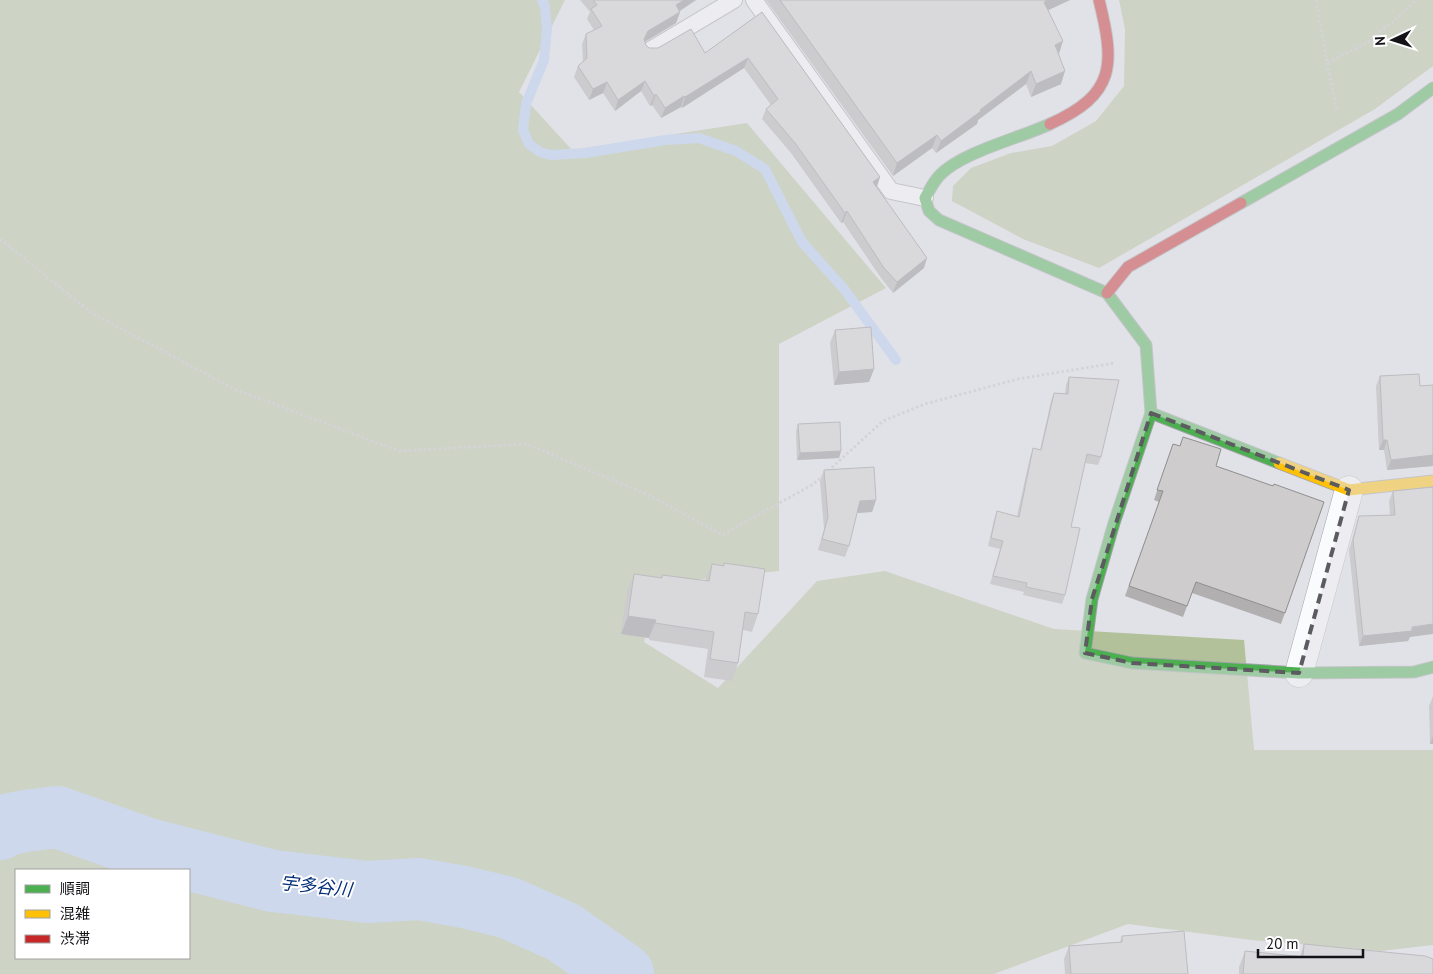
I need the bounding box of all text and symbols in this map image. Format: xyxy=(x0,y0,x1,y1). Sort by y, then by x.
north arrow xyxy=(1368,15,1418,65)
text: N xyxy=(1371,36,1389,46)
legend xyxy=(15,869,190,959)
water label: 宇多谷川 xyxy=(279,871,355,901)
text: 順調 xyxy=(60,879,90,898)
text: 混雑 xyxy=(60,904,90,923)
scale bar xyxy=(1258,926,1363,958)
text: 渋滞 xyxy=(60,929,90,948)
text: 20 m xyxy=(1266,934,1299,953)

